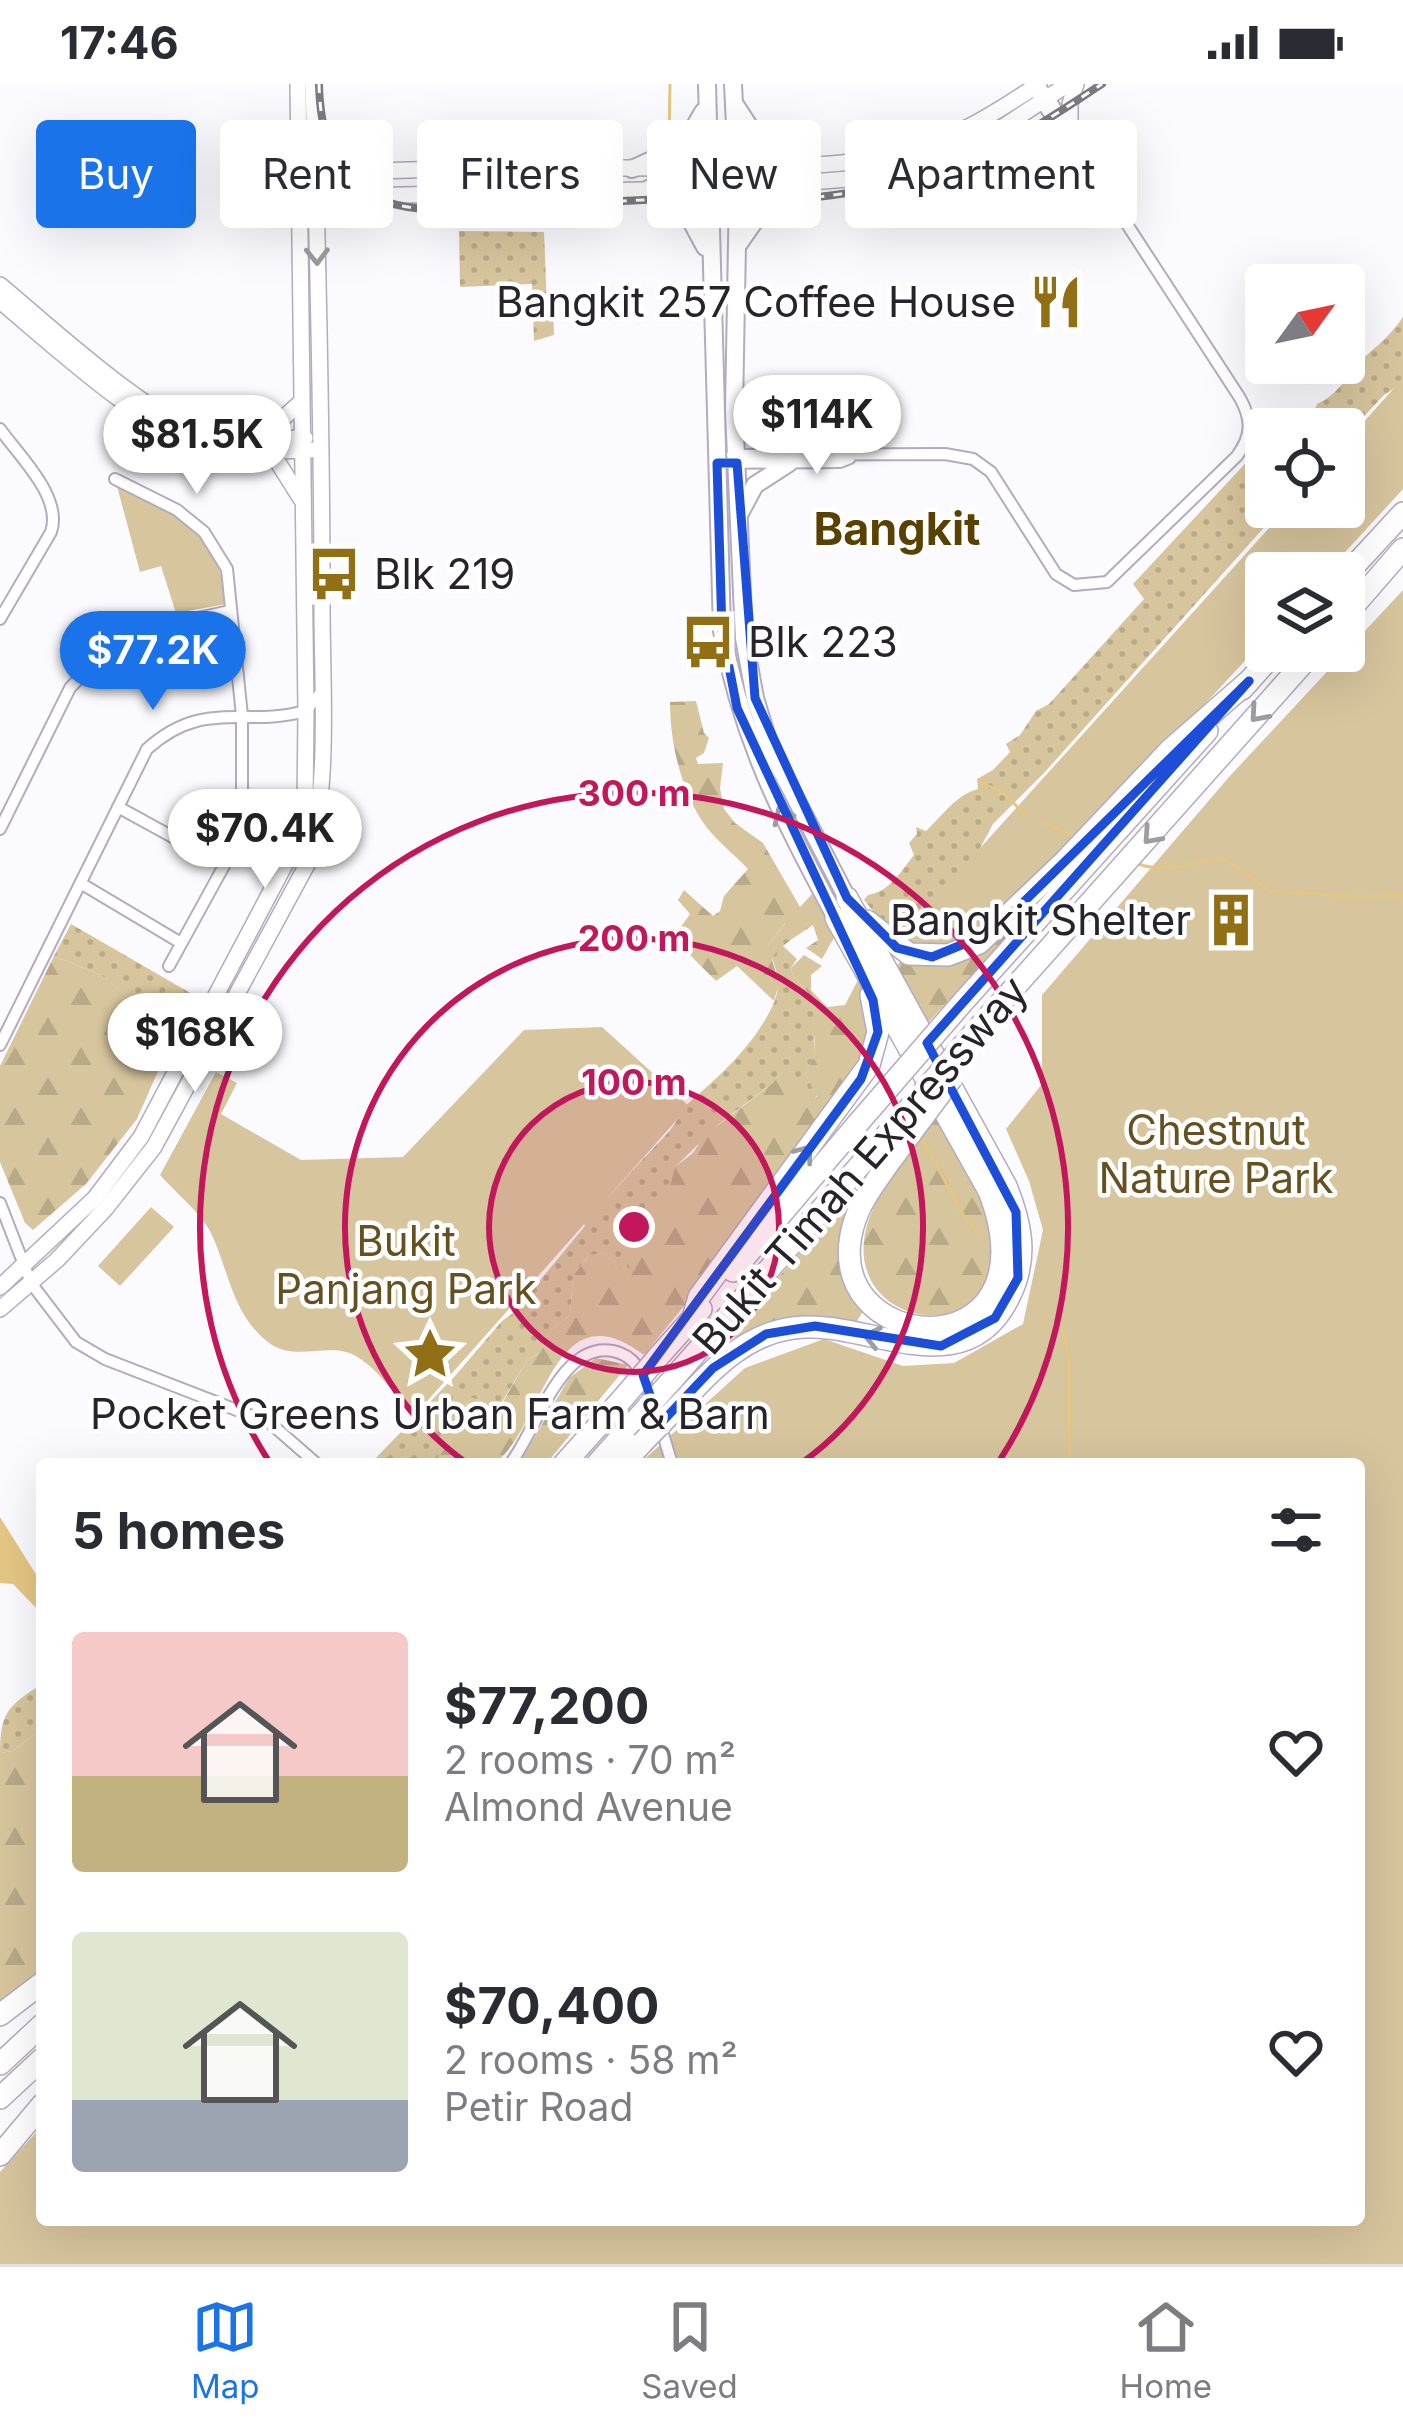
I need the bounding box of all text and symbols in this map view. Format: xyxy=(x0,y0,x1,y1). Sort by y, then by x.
text: 17:46 xyxy=(60,15,179,70)
chip: Buy xyxy=(36,120,196,228)
chip: Rent xyxy=(220,120,393,228)
chip: Filters xyxy=(417,120,623,228)
chip: New xyxy=(647,120,821,228)
chip: Apartment xyxy=(845,120,1137,228)
one-way arrow xyxy=(304,248,330,266)
north arrow xyxy=(1245,264,1365,384)
map controls xyxy=(1245,264,1365,672)
restaurant icon: Bangkit 257 Coffee House xyxy=(1027,273,1085,331)
place label: Bangkit 257 Coffee House xyxy=(496,276,1016,327)
pin: $114K xyxy=(733,375,901,477)
text: $114K xyxy=(760,390,874,437)
pin: $81.5K xyxy=(99,395,295,497)
button: locate xyxy=(1245,408,1365,528)
text: $81.5K xyxy=(130,410,264,457)
district label: Bangkit xyxy=(813,501,981,556)
bus stop icon: Blk 219 xyxy=(305,545,363,603)
place label: Blk 219 xyxy=(374,548,515,599)
button: layers xyxy=(1245,552,1365,672)
pin: $77.2K xyxy=(55,611,251,713)
bus stop icon: Blk 223 xyxy=(679,613,737,671)
place label: Blk 223 xyxy=(748,616,898,667)
text: $77.2K xyxy=(87,626,219,673)
one-way arrow xyxy=(1251,701,1272,722)
text: 300 m xyxy=(577,771,691,815)
pin: $70.4K xyxy=(167,789,363,891)
text: $70.4K xyxy=(195,804,335,851)
one-way arrow xyxy=(773,806,796,827)
one-way arrow xyxy=(1144,822,1165,843)
building icon: Bangkit Shelter xyxy=(1202,891,1260,949)
place label: Bangkit Shelter xyxy=(890,894,1191,945)
text: 200 m xyxy=(578,916,690,960)
street label: Bukit Timah Expressway xyxy=(682,965,1038,1364)
pin: $168K xyxy=(111,993,279,1095)
text: $168K xyxy=(134,1008,256,1055)
text: 100 m xyxy=(581,1060,687,1104)
park label: Chestnut Nature Park xyxy=(1098,1104,1334,1203)
one-way arrow xyxy=(791,1144,812,1166)
centre of rings xyxy=(613,1206,655,1248)
park label: Bukit Panjang Park xyxy=(275,1215,537,1314)
place icon: Pocket Greens Urban Farm & Barn xyxy=(401,1325,459,1383)
one-way arrow xyxy=(862,1326,882,1351)
place label: Pocket Greens Urban Farm & Barn xyxy=(90,1388,770,1439)
icon: filters xyxy=(1263,1497,1329,1563)
text: 5 homes xyxy=(72,1500,285,1561)
text: $77,200 xyxy=(444,1675,649,1736)
icon: home xyxy=(168,1680,312,1824)
icon: heart xyxy=(1263,1719,1329,1785)
text: 2 rooms · 70 m² xyxy=(444,1736,736,1783)
text: Almond Avenue xyxy=(444,1783,733,1830)
text: $70,400 xyxy=(444,1975,659,2036)
icon: home xyxy=(168,1980,312,2124)
icon: heart xyxy=(1263,2019,1329,2085)
text: 2 rooms · 58 m² xyxy=(444,2036,738,2083)
text: Petir Road xyxy=(444,2083,633,2130)
tab: Map xyxy=(191,2294,259,2406)
tab: Saved xyxy=(641,2294,738,2406)
tab: Home xyxy=(1120,2294,1212,2406)

